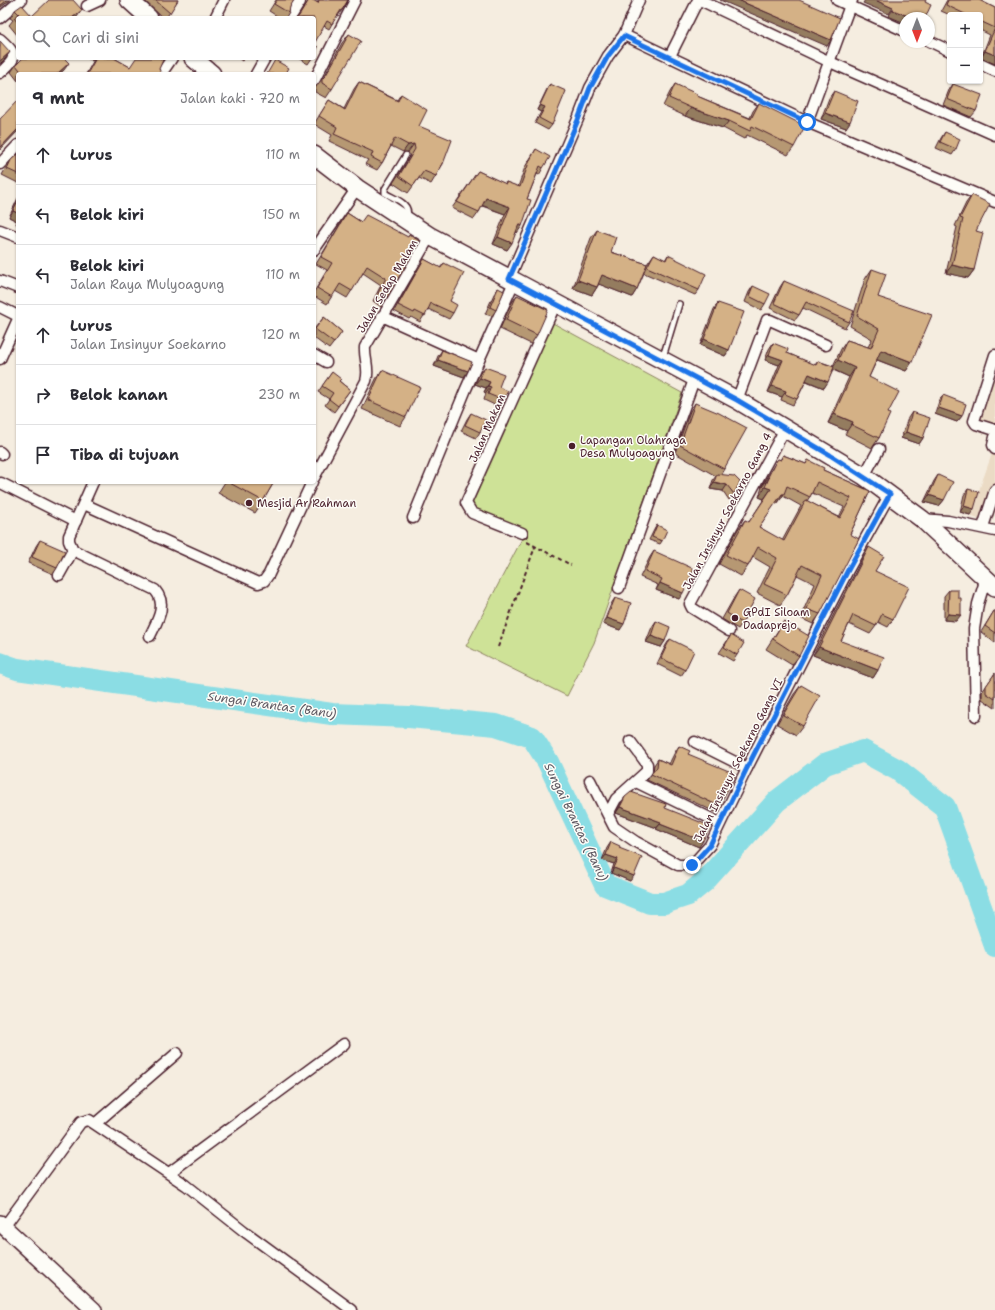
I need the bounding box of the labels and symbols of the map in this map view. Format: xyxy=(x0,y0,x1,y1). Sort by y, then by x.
north arrow xyxy=(899,12,935,48)
route start xyxy=(798,113,816,131)
street label: Jalan Sedap Malam xyxy=(354,236,422,336)
street label: Jalan Makam xyxy=(466,391,509,465)
street label: Jalan Insinyur Soekarno Gang 4 xyxy=(680,430,775,592)
place label: Lapangan Olahraga Desa Mulyoagung xyxy=(580,433,686,461)
marker: Lapangan Olahraga Desa Mulyoagung xyxy=(567,441,577,451)
place label: Mesjid Ar Rahman xyxy=(257,496,356,511)
marker: Mesjid Ar Rahman xyxy=(244,498,254,508)
place label: GPdI Siloam Dadaprejo xyxy=(743,605,810,633)
marker: GPdI Siloam Dadaprejo xyxy=(730,613,740,623)
street label: Jalan Insinyur Soekarno Gang VI xyxy=(691,676,786,845)
water label: Sungai Brantas (Banu) xyxy=(207,688,337,722)
water label: Sungai Brantas (Banu) xyxy=(540,760,612,884)
route end xyxy=(683,856,701,874)

